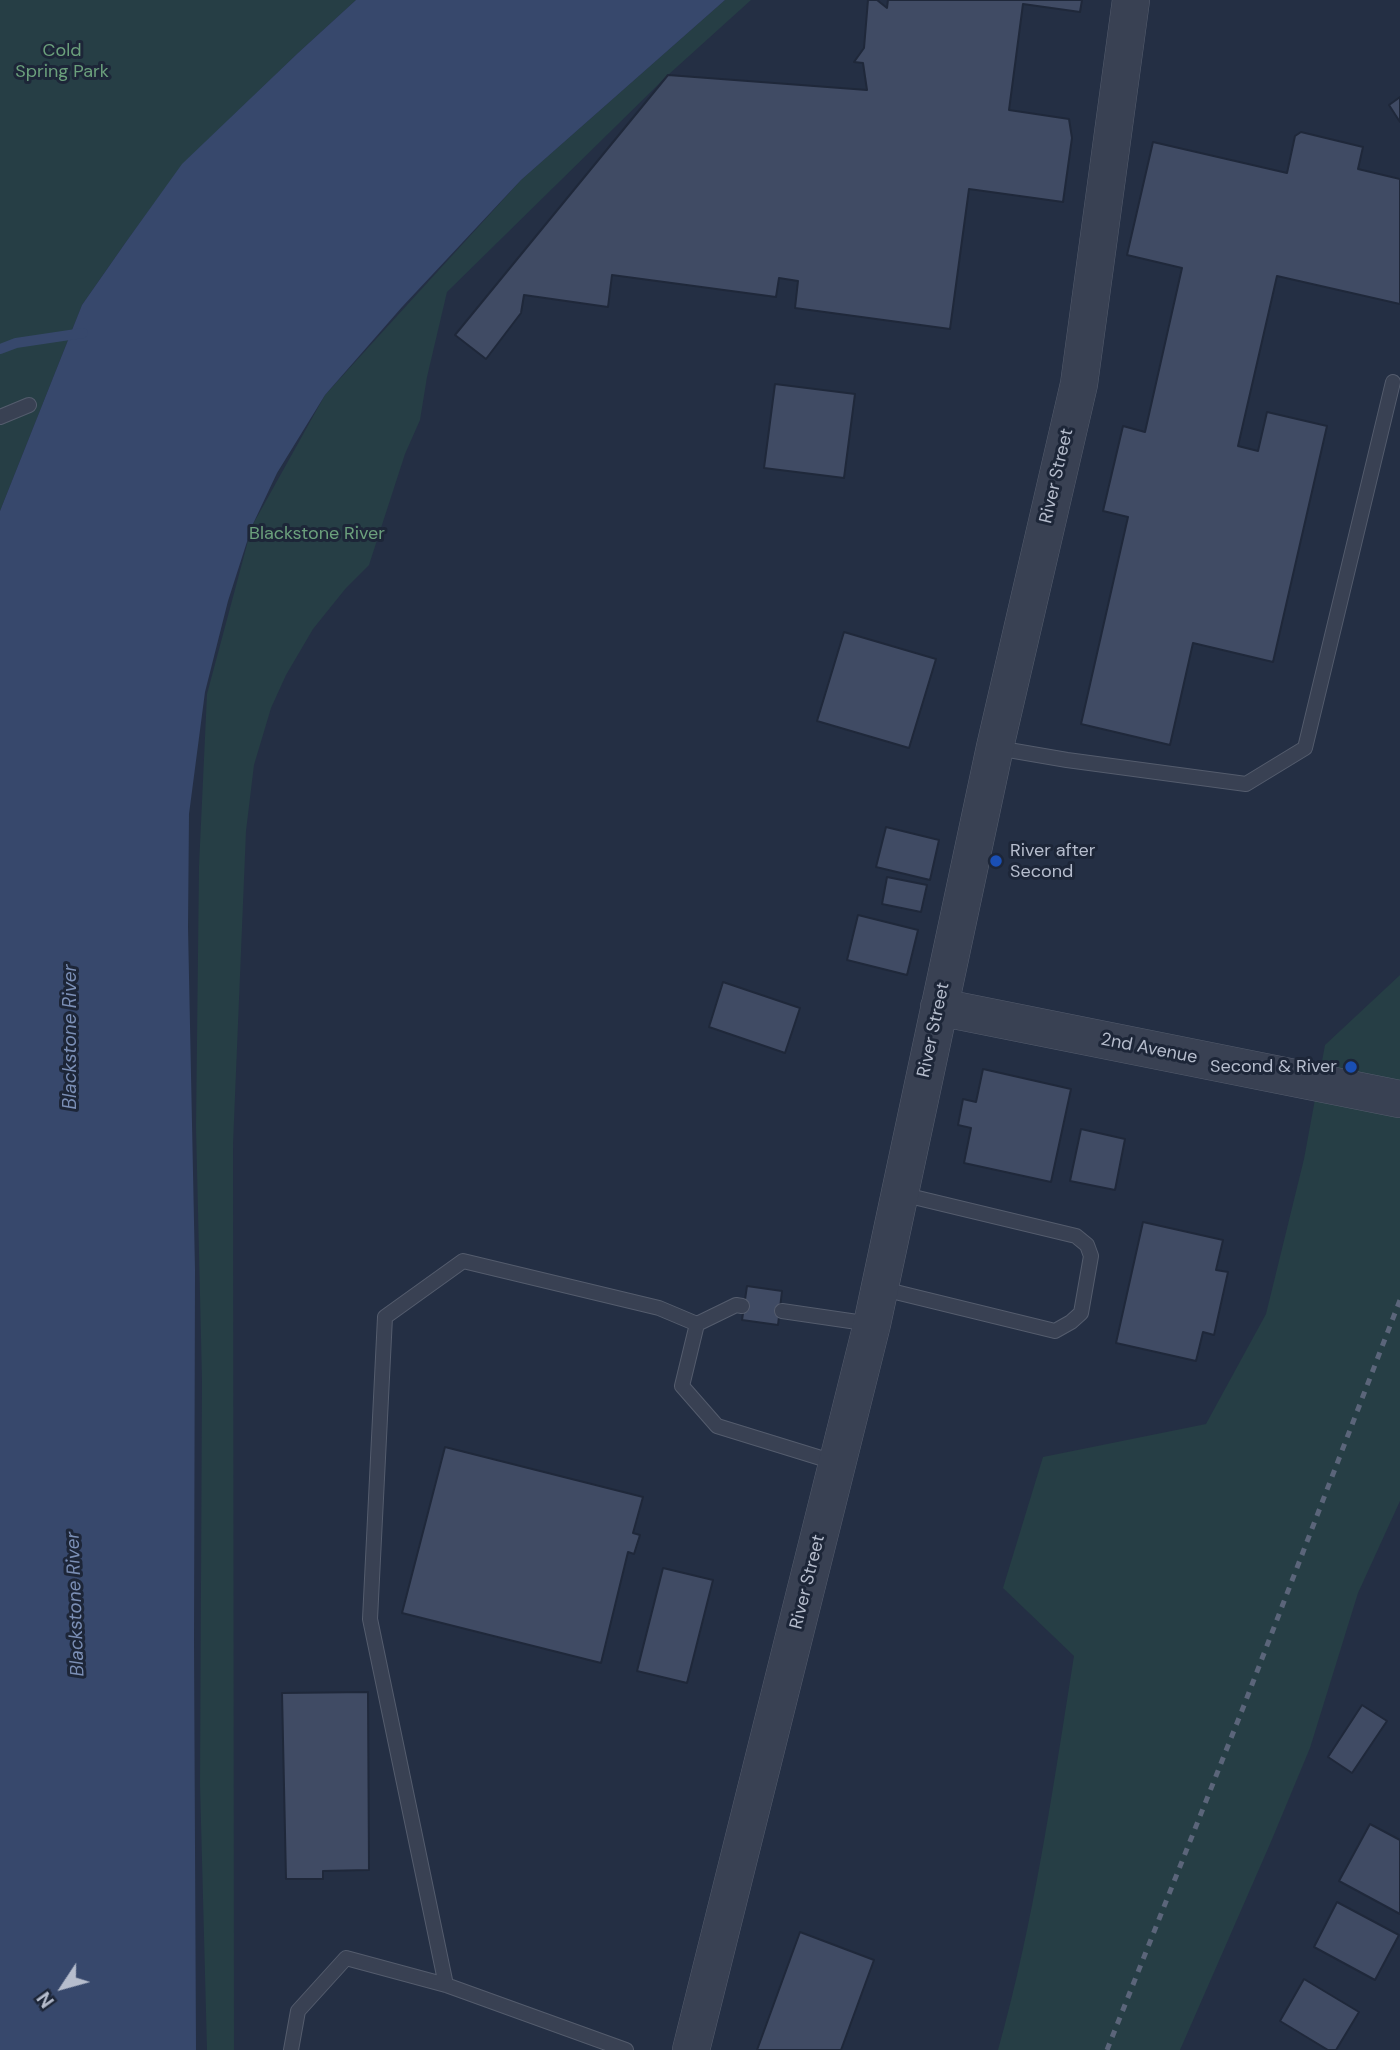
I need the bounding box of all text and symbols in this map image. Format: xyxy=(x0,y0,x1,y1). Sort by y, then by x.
park label: Cold Spring Park xyxy=(15,40,109,82)
street label: River Street xyxy=(1036,426,1078,526)
park label: Blackstone River xyxy=(249,523,385,545)
place label: River after Second xyxy=(1010,840,1095,882)
marker: River after Second xyxy=(988,853,1004,869)
water label: Blackstone River xyxy=(60,964,82,1110)
street label: River Street xyxy=(913,980,955,1080)
street label: 2nd Avenue xyxy=(1099,1029,1199,1069)
place label: Second & River xyxy=(1210,1056,1337,1078)
marker: Second & River xyxy=(1343,1059,1359,1075)
water label: Blackstone River xyxy=(62,1531,90,1677)
street label: River Street xyxy=(786,1532,830,1632)
north arrow xyxy=(28,1952,98,2022)
text: N xyxy=(31,1987,60,2013)

